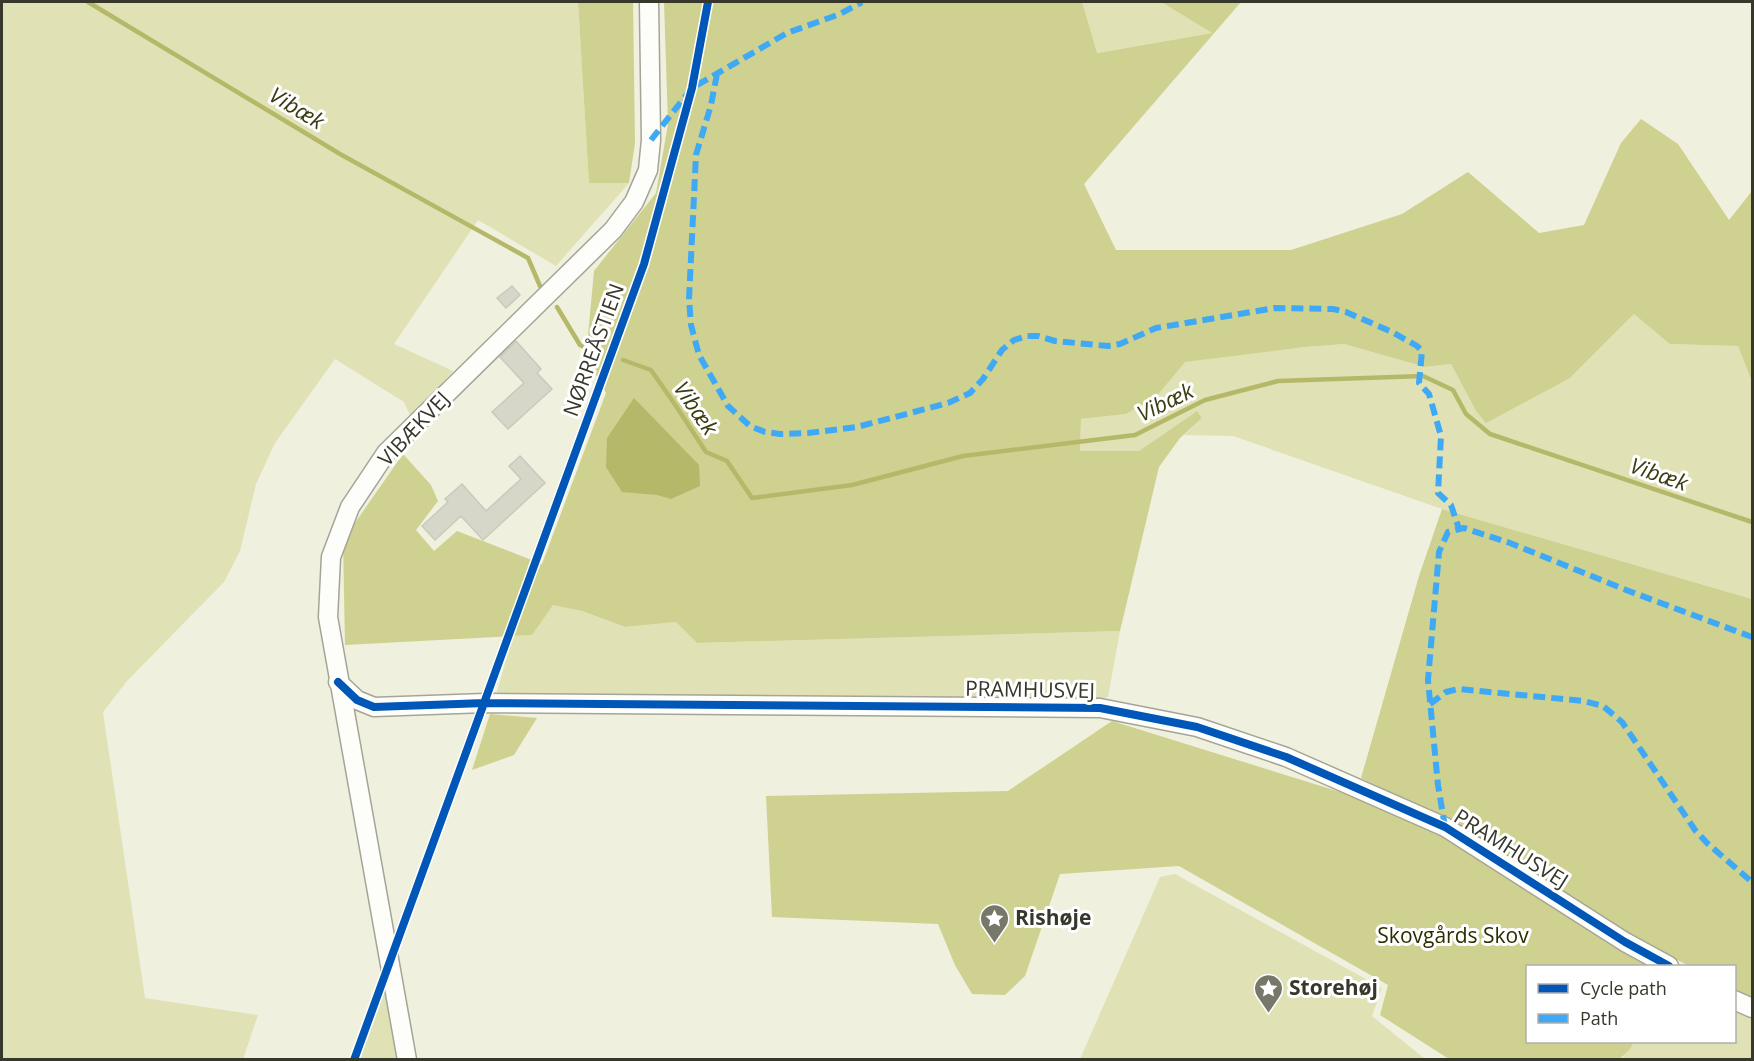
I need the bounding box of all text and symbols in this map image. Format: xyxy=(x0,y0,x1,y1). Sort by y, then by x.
water label: Vibæk xyxy=(264,79,332,136)
street label: NØRREÅSTIEN xyxy=(556,279,630,420)
water label: Vibæk xyxy=(1131,374,1199,428)
water label: Vibæk xyxy=(668,375,727,441)
street label: VIBÆKVEJ xyxy=(371,385,455,472)
water label: Vibæk xyxy=(1626,449,1693,497)
street label: PRAMHUSVEJ xyxy=(965,674,1095,704)
street label: PRAMHUSVEJ xyxy=(1449,802,1574,894)
place icon: Rishøje xyxy=(978,902,1010,944)
place label: Rishøje xyxy=(1015,903,1091,931)
park label: Skovgårds Skov xyxy=(1377,921,1529,949)
legend xyxy=(1526,965,1736,1043)
place icon: Storehøj xyxy=(1252,972,1284,1014)
place label: Storehøj xyxy=(1289,973,1378,1001)
text: Cycle path xyxy=(1580,976,1667,1000)
text: Path xyxy=(1580,1006,1618,1030)

